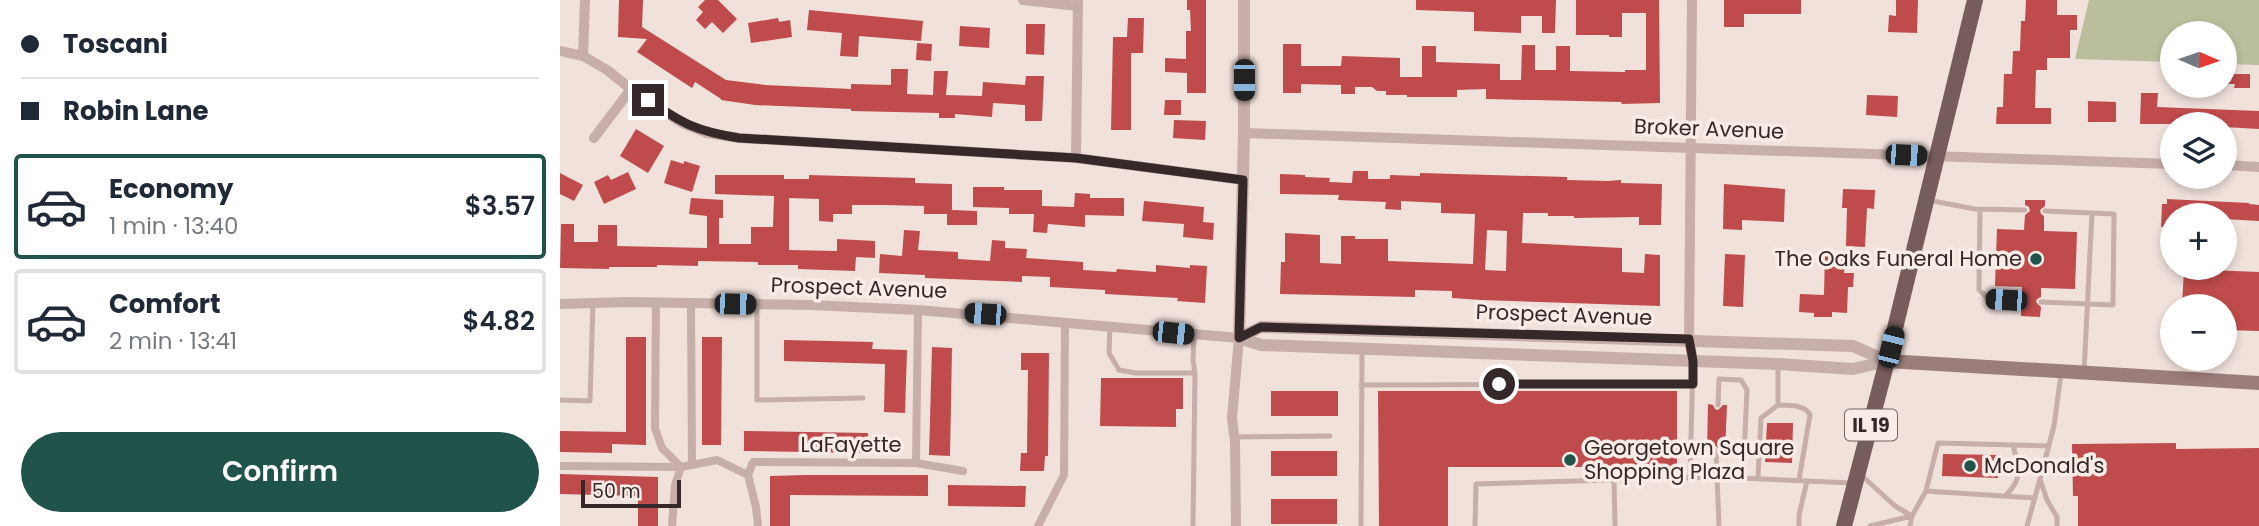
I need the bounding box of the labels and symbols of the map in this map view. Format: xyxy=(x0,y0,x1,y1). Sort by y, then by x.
north arrow xyxy=(2160,21,2236,98)
car xyxy=(1234,59,1255,101)
route end xyxy=(632,84,664,116)
street label: Broker Avenue xyxy=(1633,111,1785,146)
car xyxy=(1885,144,1928,166)
place label: The Oaks Funeral Home xyxy=(1775,244,2022,273)
marker: The Oaks Funeral Home xyxy=(2028,251,2044,267)
street label: Prospect Avenue xyxy=(770,270,948,305)
car xyxy=(1985,288,2028,312)
car xyxy=(714,293,757,315)
street label: Prospect Avenue xyxy=(1475,297,1653,332)
car xyxy=(964,302,1007,326)
car xyxy=(1152,320,1195,346)
car xyxy=(1876,324,1907,370)
route start xyxy=(1483,368,1515,400)
road number: IL 19 xyxy=(1845,410,1897,440)
street label: LaFayette xyxy=(800,430,902,459)
place label: Georgetown Square Shopping Plaza xyxy=(1584,433,1794,486)
place label: McDonald's xyxy=(1984,451,2104,480)
marker: Georgetown Square Shopping Plaza xyxy=(1562,452,1578,468)
marker: McDonald's xyxy=(1962,458,1978,474)
scale bar xyxy=(581,477,681,509)

